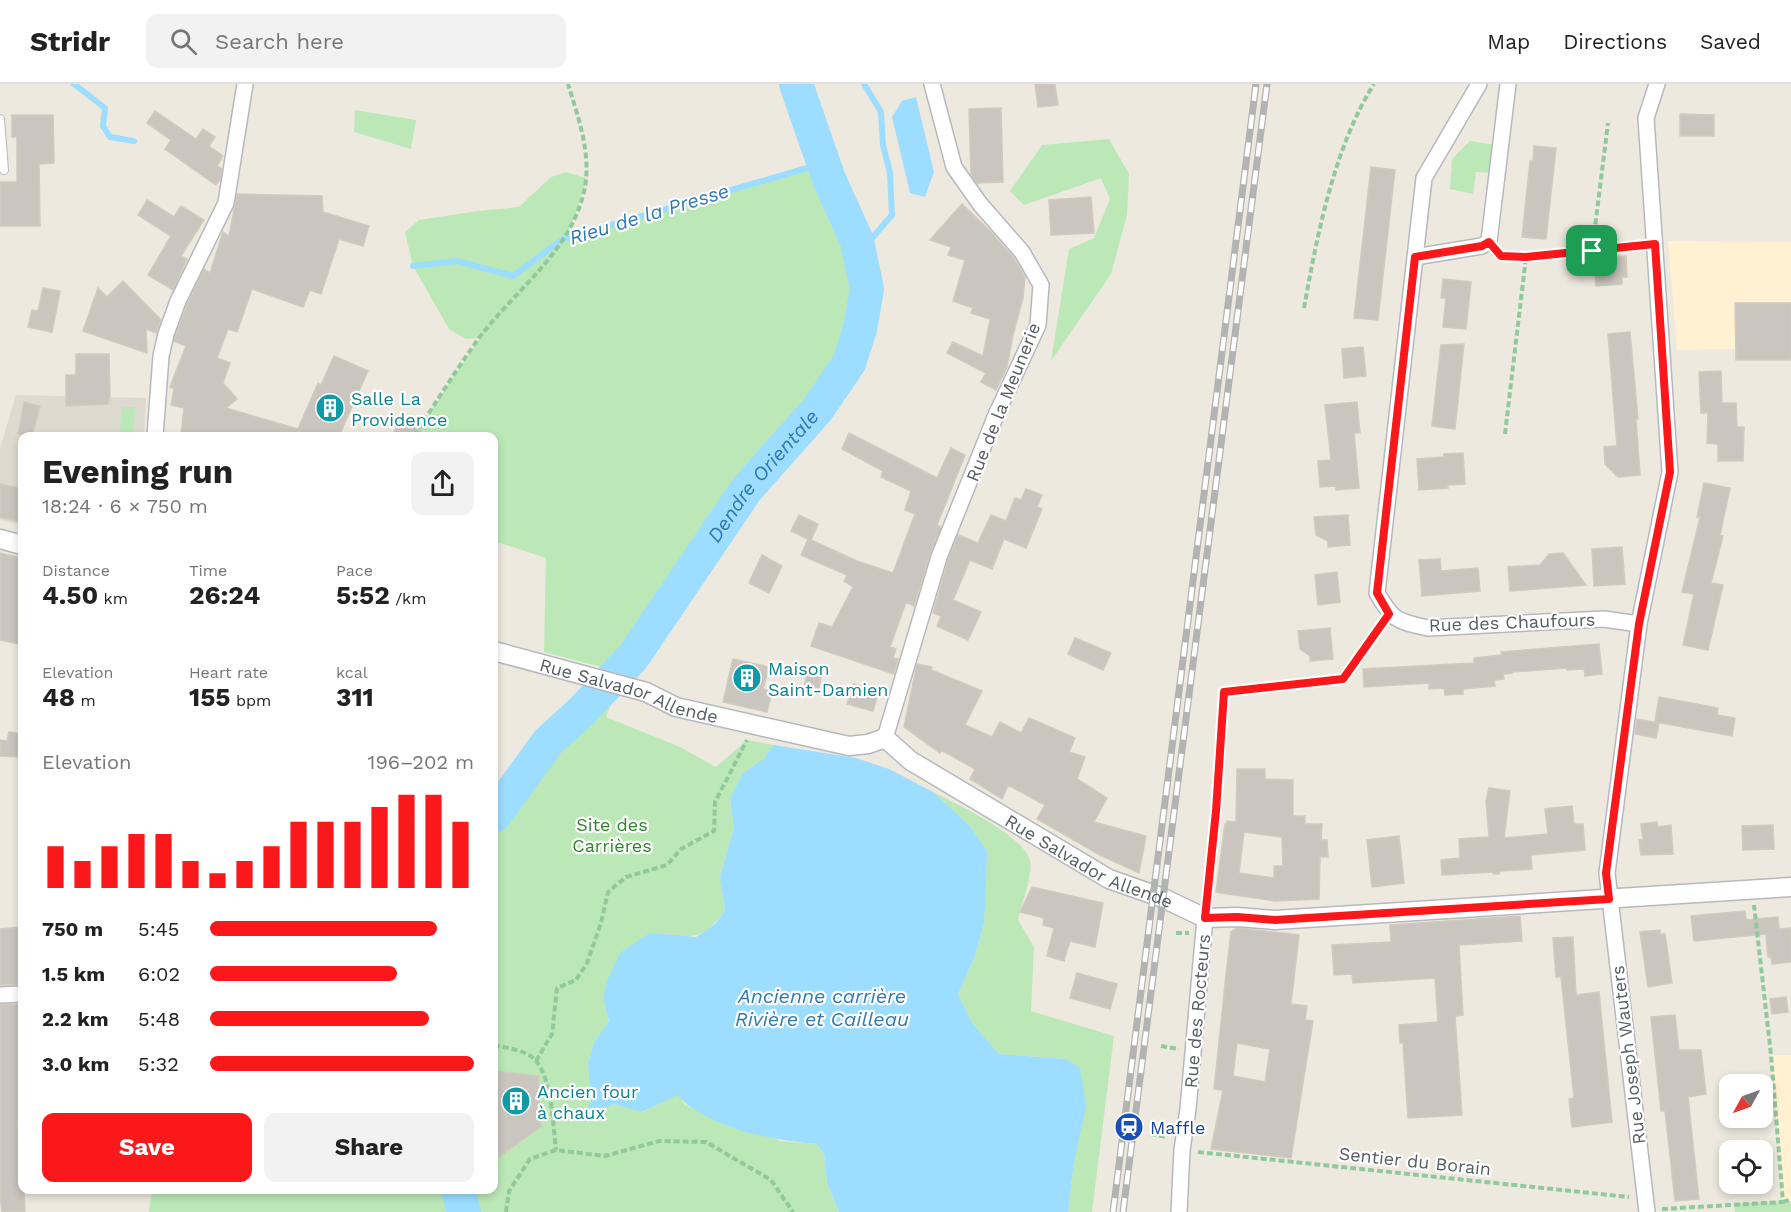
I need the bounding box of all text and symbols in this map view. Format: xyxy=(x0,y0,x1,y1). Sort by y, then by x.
search box xyxy=(146,14,566,68)
text: Stridr xyxy=(30,25,110,58)
icon: search xyxy=(167,25,200,58)
text: Search here xyxy=(215,29,344,54)
text: Map xyxy=(1487,29,1530,54)
text: Directions xyxy=(1563,29,1667,54)
text: Saved xyxy=(1700,29,1761,54)
water label: Rieu de la Presse xyxy=(566,178,732,250)
pin xyxy=(1566,225,1617,276)
icon: arrive xyxy=(1575,234,1608,267)
street label: Rue de la Meunerie xyxy=(962,320,1044,484)
place label: Salle La Providence xyxy=(351,388,447,430)
building icon: Salle La Providence xyxy=(314,392,346,424)
water label: Dendre Orientale xyxy=(702,405,824,547)
text: Evening run xyxy=(42,452,233,491)
button: share xyxy=(411,452,474,515)
text: 18:24 · 6 × 750 m xyxy=(42,494,208,518)
text: Distance xyxy=(42,561,110,580)
text: Time xyxy=(189,561,227,580)
text: Pace xyxy=(336,561,373,580)
text: 4.50 xyxy=(42,580,98,610)
text: 26:24 xyxy=(189,580,260,610)
text: 5:52 xyxy=(336,580,390,610)
text: km xyxy=(98,589,128,608)
text: /km xyxy=(390,589,426,608)
street label: Rue des Chaufours xyxy=(1428,609,1596,635)
street label: Rue Salvador Allende xyxy=(538,653,720,727)
place label: Maison Saint-Damien xyxy=(768,658,889,700)
building icon: Maison Saint-Damien xyxy=(731,662,763,694)
text: Elevation xyxy=(42,663,113,682)
text: Heart rate xyxy=(189,663,268,682)
text: kcal xyxy=(336,663,368,682)
text: 48 xyxy=(42,682,75,712)
text: 155 xyxy=(189,682,231,712)
text: 311 xyxy=(336,682,374,712)
text: m xyxy=(75,691,96,710)
text: bpm xyxy=(231,691,271,710)
text: Elevation xyxy=(42,750,131,774)
text: 196–202 m xyxy=(368,750,474,774)
street label: Rue Salvador Allende xyxy=(1002,809,1177,912)
park label: Site des Carrières xyxy=(572,814,652,856)
text: 750 m xyxy=(42,917,103,941)
text: 5:45 xyxy=(138,917,179,941)
street label: Rue des Rocteurs xyxy=(1180,933,1214,1089)
text: 1.5 km xyxy=(42,962,105,986)
text: 6:02 xyxy=(138,962,180,986)
street label: Rue Joseph Wauters xyxy=(1607,964,1649,1146)
water label: Ancienne carrière Rivière et Cailleau xyxy=(735,984,909,1031)
text: 2.2 km xyxy=(42,1007,109,1031)
text: 5:48 xyxy=(138,1007,180,1031)
text: 3.0 km xyxy=(42,1052,109,1076)
text: 5:32 xyxy=(138,1052,179,1076)
north arrow xyxy=(1719,1074,1773,1128)
map controls xyxy=(1719,1074,1773,1194)
place label: Ancien four à chaux xyxy=(537,1081,638,1123)
building icon: Ancien four à chaux xyxy=(500,1085,532,1117)
station icon: Maffle xyxy=(1113,1111,1145,1143)
button: Save xyxy=(42,1113,252,1182)
button: Share xyxy=(264,1113,474,1182)
place label: Maffle xyxy=(1150,1117,1205,1138)
button: locate xyxy=(1719,1140,1773,1194)
street label: Sentier du Borain xyxy=(1338,1143,1492,1179)

